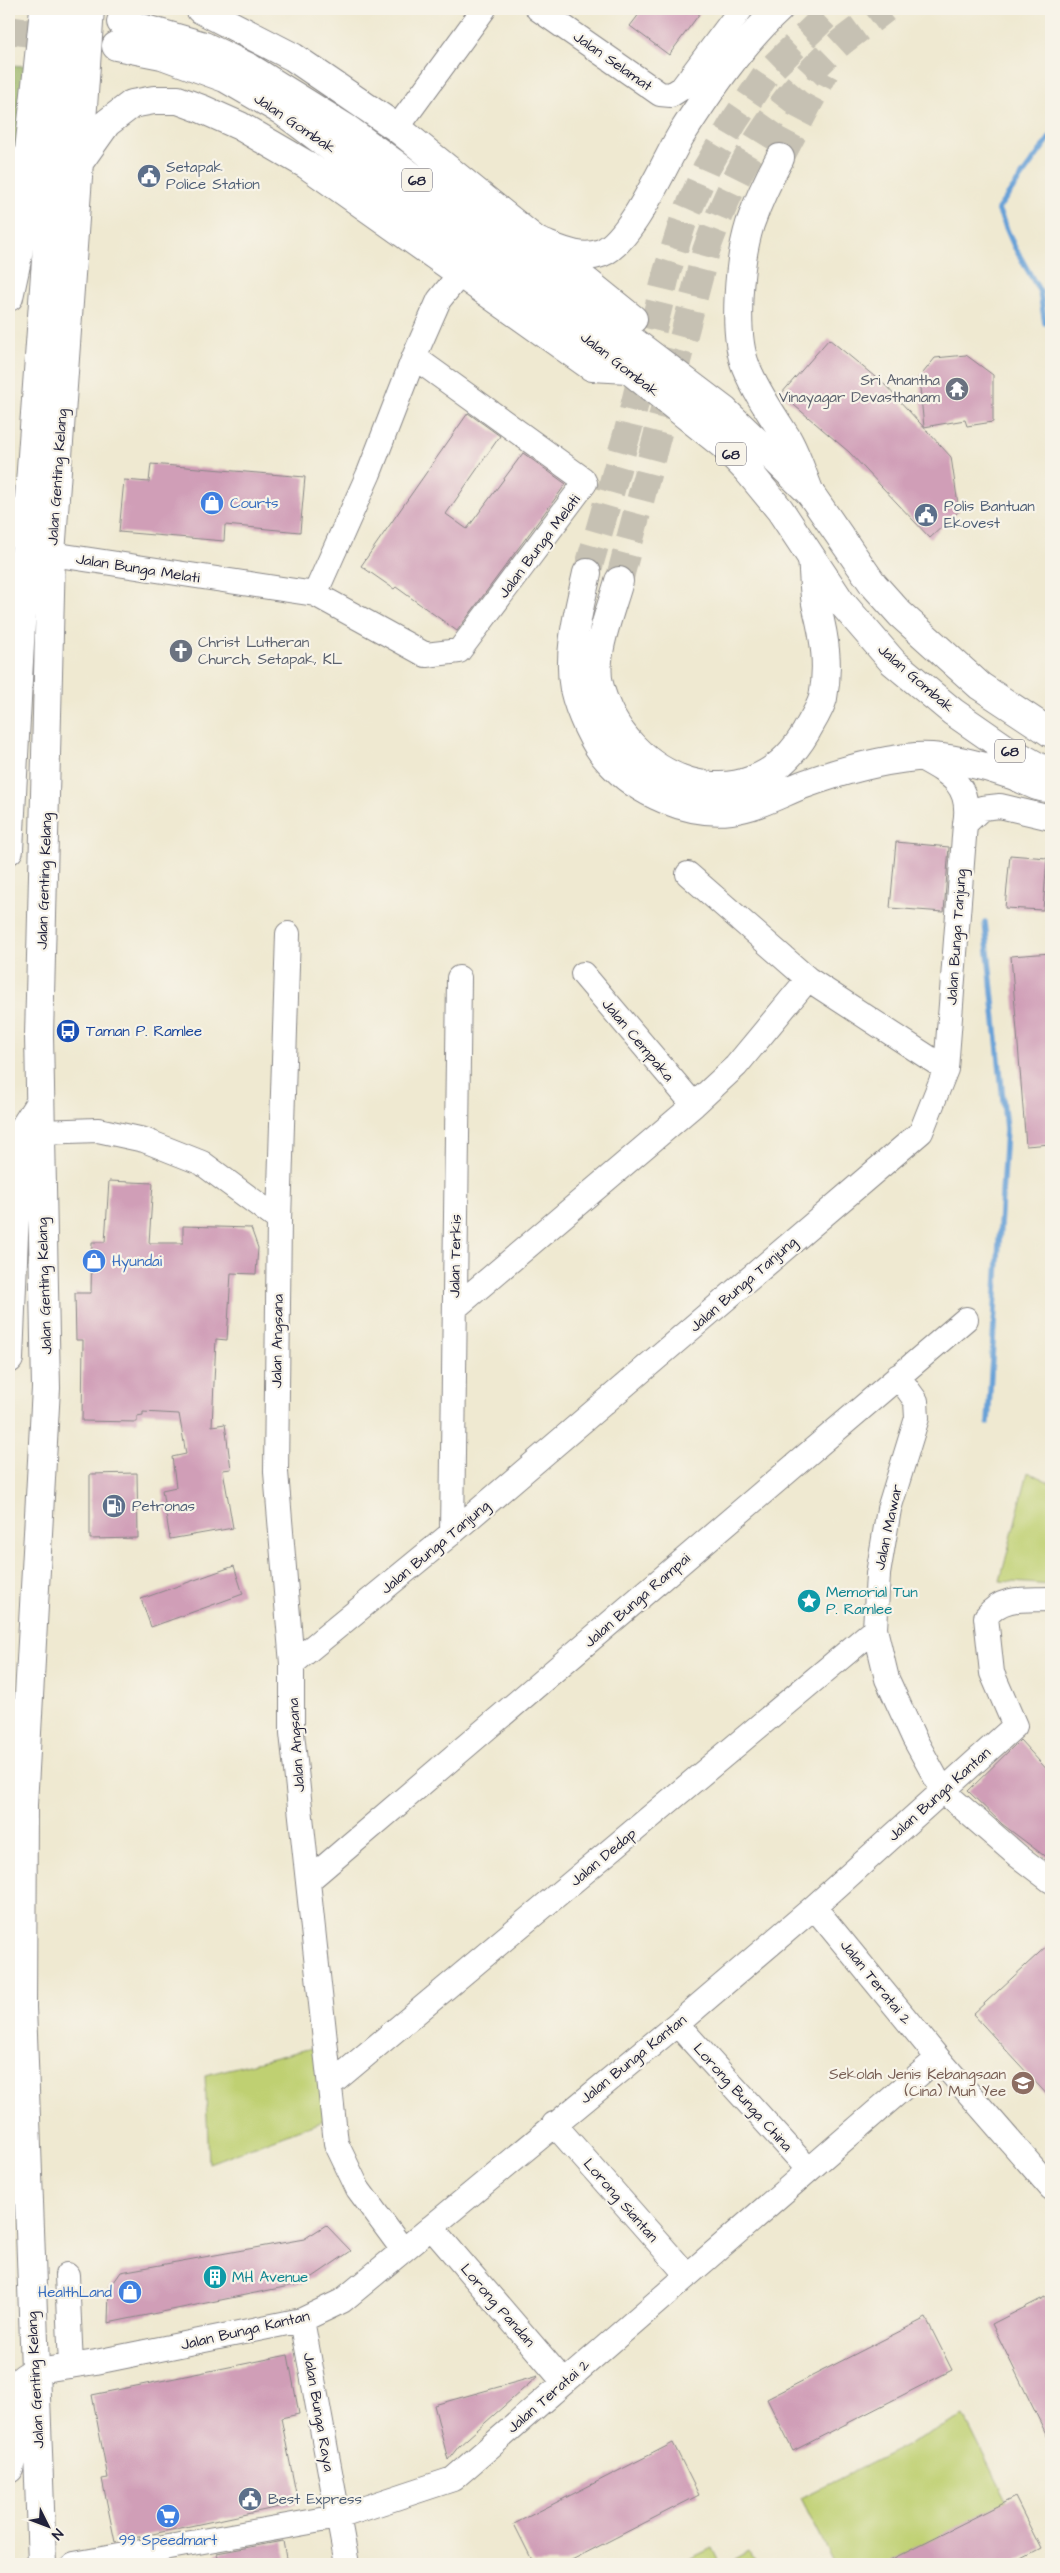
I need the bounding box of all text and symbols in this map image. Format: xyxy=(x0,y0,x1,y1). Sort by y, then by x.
street label: Jalan Selamat xyxy=(569,26,656,96)
street label: Jalan Gombak xyxy=(250,88,340,159)
place label: Setapak Police Station xyxy=(166,157,260,195)
public building icon: Setapak Police Station xyxy=(136,163,162,189)
road number: 68 xyxy=(402,168,432,192)
street label: Jalan Gombak xyxy=(576,327,664,402)
place label: Sri Anantha Vinayagar Devasthanam xyxy=(779,370,940,409)
temple icon: Sri Anantha Vinayagar Devasthanam xyxy=(944,376,970,402)
street label: Jalan Genting Kelang xyxy=(42,408,74,546)
road number: 68 xyxy=(716,442,746,466)
street label: Jalan Bunga Melati xyxy=(493,489,587,603)
shop icon: Courts xyxy=(199,490,225,516)
place label: Courts xyxy=(230,493,279,514)
place label: Polis Bantuan Ekovest xyxy=(944,496,1035,534)
public building icon: Polis Bantuan Ekovest xyxy=(913,502,939,528)
street label: Jalan Bunga Melati xyxy=(74,548,202,590)
place label: Christ Lutheran Church, Setapak, KL xyxy=(198,632,343,670)
church icon: Christ Lutheran Church, Setapak, KL xyxy=(168,638,194,664)
street label: Jalan Gombak xyxy=(873,639,958,717)
road number: 68 xyxy=(995,739,1025,762)
street label: Jalan Genting Kelang xyxy=(32,812,58,950)
street label: Jalan Bunga Tanjung xyxy=(941,868,973,1006)
street label: Jalan Cempaka xyxy=(597,994,679,1087)
bus stop icon: Taman P. Ramlee xyxy=(55,1018,81,1044)
place label: Taman P. Ramlee xyxy=(86,1021,202,1042)
street label: Jalan Terkis xyxy=(444,1213,467,1298)
street label: Jalan Genting Kelang xyxy=(32,1217,58,1355)
street label: Jalan Bunga Tanjung xyxy=(685,1232,802,1338)
shop icon: Hyundai xyxy=(81,1248,107,1274)
place label: Hyundai xyxy=(112,1251,163,1273)
street label: Jalan Angsana xyxy=(266,1293,290,1388)
street label: Jalan Mawar xyxy=(869,1482,908,1572)
fuel station icon: Petronas xyxy=(101,1493,127,1519)
street label: Jalan Bunga Tanjung xyxy=(376,1495,495,1600)
place label: Petronas xyxy=(132,1496,196,1517)
street label: Jalan Bunga Rampai xyxy=(580,1548,696,1653)
place label: Memorial Tun P. Ramlee xyxy=(826,1582,918,1620)
place icon: Memorial Tun P. Ramlee xyxy=(796,1588,822,1614)
street label: Jalan Angsana xyxy=(283,1697,311,1793)
street label: Jalan Bunga Kantan xyxy=(883,1742,996,1847)
street label: Jalan Dedap xyxy=(566,1823,641,1891)
street label: Jalan Teratai 2 xyxy=(835,1936,916,2029)
street label: Jalan Bunga Kantan xyxy=(576,2009,692,2110)
street label: Lorong Bunga China xyxy=(687,2039,797,2157)
place label: Sekolah Jenis Kebangsaan (Cina) Mun Yee xyxy=(829,2064,1006,2102)
school or university icon: Sekolah Jenis Kebangsaan (Cina) Mun Yee xyxy=(1010,2070,1036,2096)
street label: Lorong Siantan xyxy=(577,2154,663,2248)
street label: Lorong Pandan xyxy=(455,2259,540,2353)
building icon: MH Avenue xyxy=(202,2264,228,2290)
place label: MH Avenue xyxy=(232,2267,308,2288)
shop icon: HealthLand xyxy=(117,2279,143,2305)
place label: HealthLand xyxy=(38,2282,112,2303)
street label: Jalan Bunga Kantan xyxy=(179,2305,312,2356)
street label: Jalan Genting Kelang xyxy=(21,2311,51,2449)
street label: Jalan Bunga Raya xyxy=(297,2351,339,2474)
street label: Jalan Teratai 2 xyxy=(503,2354,594,2438)
public building icon: Best Express xyxy=(237,2486,263,2512)
place label: Best Express xyxy=(268,2489,363,2510)
north arrow xyxy=(22,2500,72,2550)
supermarket icon: 99 Speedmart xyxy=(155,2503,181,2529)
text: N xyxy=(46,2524,67,2544)
place label: 99 Speedmart xyxy=(119,2530,217,2551)

